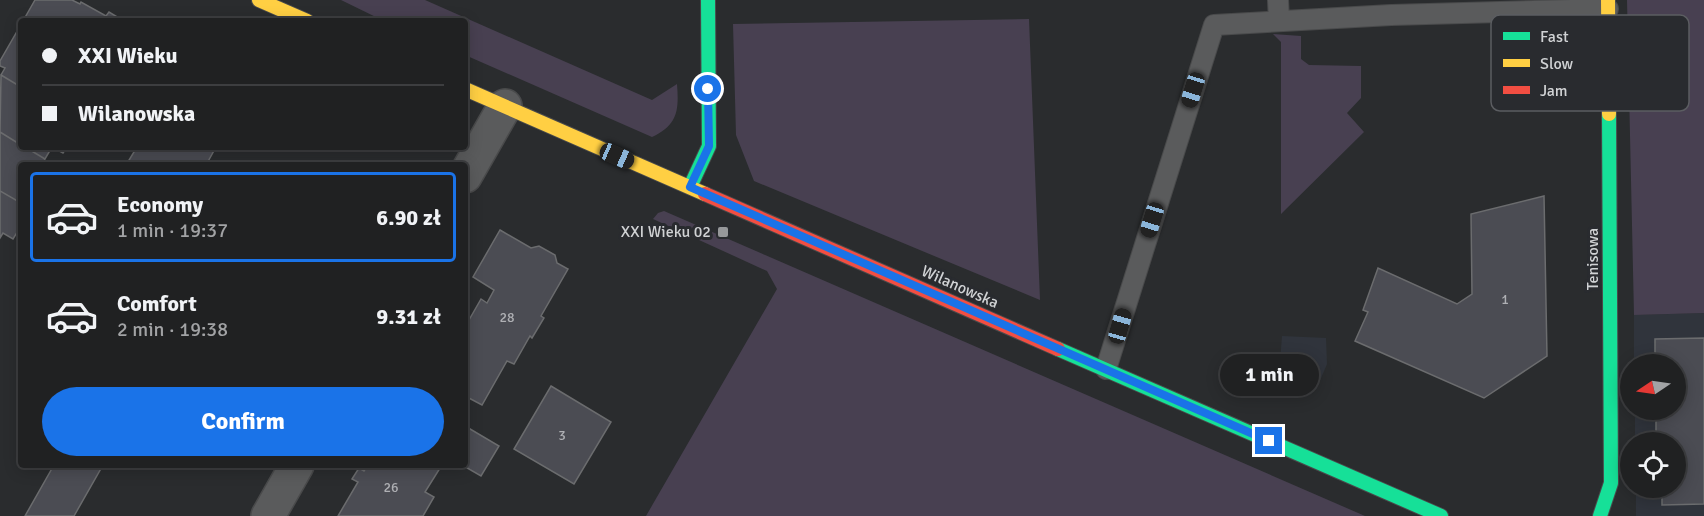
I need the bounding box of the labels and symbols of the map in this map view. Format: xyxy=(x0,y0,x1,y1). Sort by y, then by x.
legend xyxy=(1491,15,1689,111)
text: Fast xyxy=(1540,27,1569,47)
text: Slow xyxy=(1540,54,1574,74)
car xyxy=(1179,70,1207,110)
route start xyxy=(694,75,721,102)
text: Jam xyxy=(1540,81,1568,101)
car xyxy=(597,140,637,172)
car xyxy=(1138,200,1166,240)
place label: XXI Wieku 02 xyxy=(621,222,711,242)
marker: XXI Wieku 02 xyxy=(716,225,730,239)
street label: Tenisowa xyxy=(1583,228,1603,290)
street label: Wilanowska xyxy=(918,261,1002,313)
house number: 1 xyxy=(1501,291,1509,308)
car xyxy=(1106,306,1134,346)
house number: 28 xyxy=(499,309,515,326)
callout: 1 min xyxy=(1220,354,1318,396)
north arrow xyxy=(1620,354,1686,420)
house number: 3 xyxy=(558,427,566,444)
route end xyxy=(1255,427,1282,454)
house number: 26 xyxy=(383,479,399,496)

